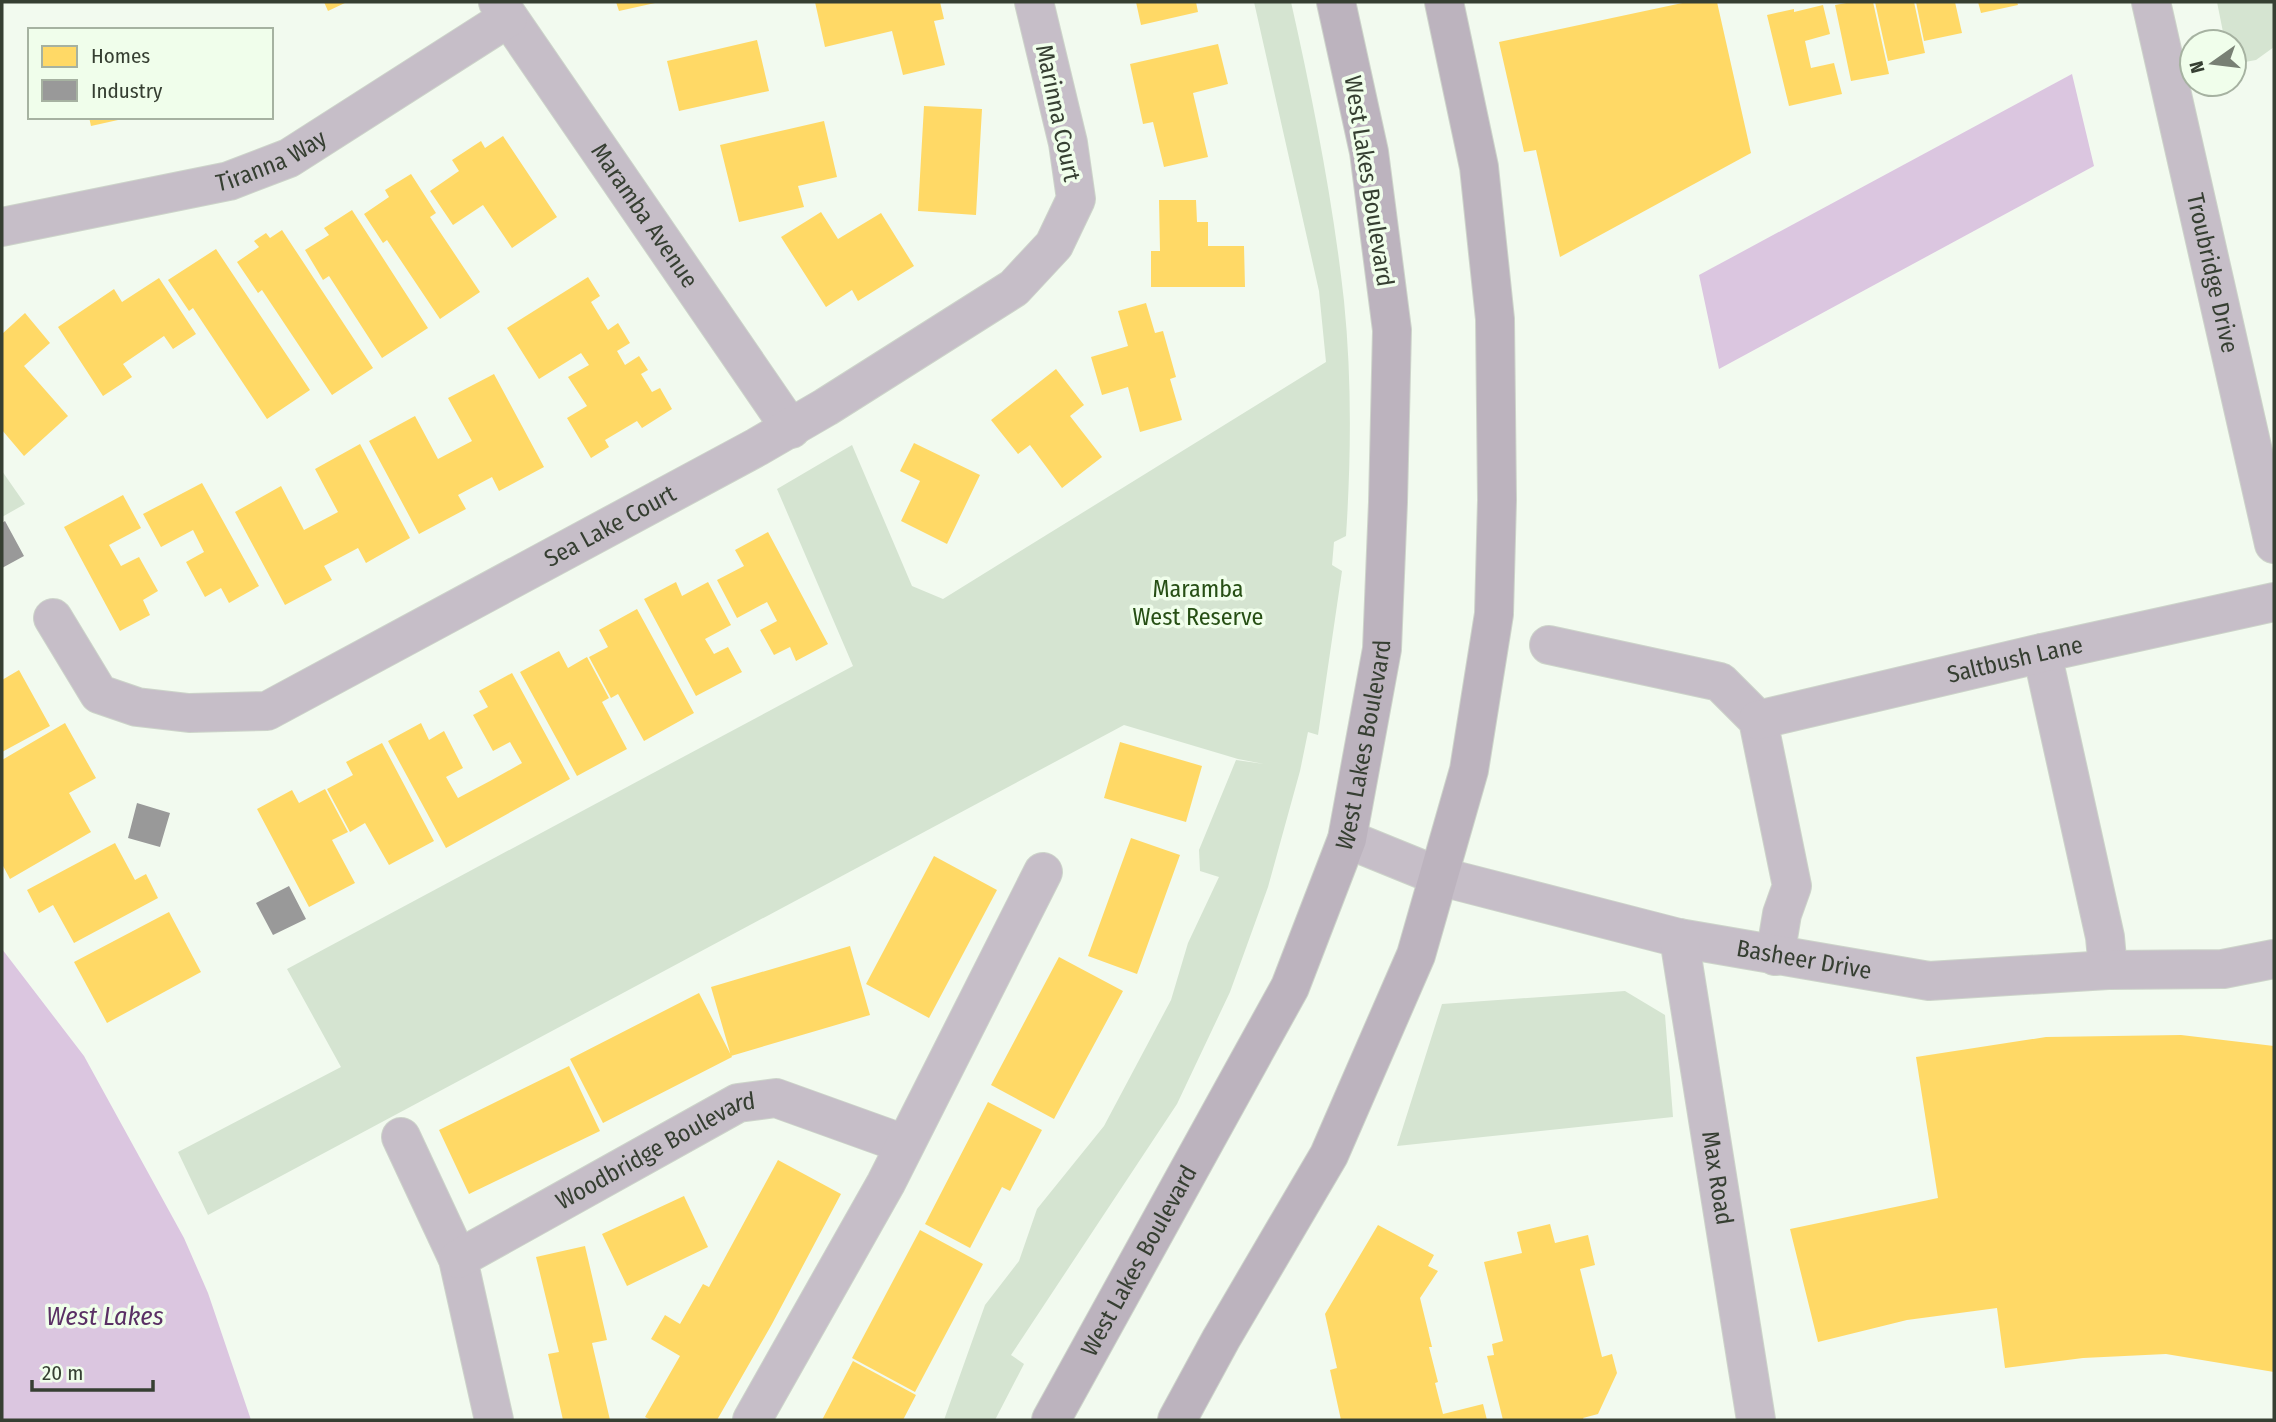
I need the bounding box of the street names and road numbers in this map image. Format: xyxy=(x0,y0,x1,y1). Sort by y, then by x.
street label: Marinna Court xyxy=(1030,42,1086,184)
street label: West Lakes Boulevard xyxy=(1338,74,1400,288)
street label: Tiranna Way xyxy=(214,124,332,197)
street label: Maramba Avenue xyxy=(585,138,704,293)
street label: Troubridge Drive xyxy=(2181,191,2244,356)
street label: Sea Lake Court xyxy=(540,479,681,573)
street label: Saltbush Lane xyxy=(1944,630,2085,689)
street label: West Lakes Boulevard xyxy=(1330,639,1396,854)
street label: Basheer Drive xyxy=(1735,934,1874,985)
street label: Woodbridge Boulevard xyxy=(551,1087,757,1216)
street label: Max Road xyxy=(1696,1129,1739,1227)
street label: West Lakes Boulevard xyxy=(1075,1161,1203,1361)

